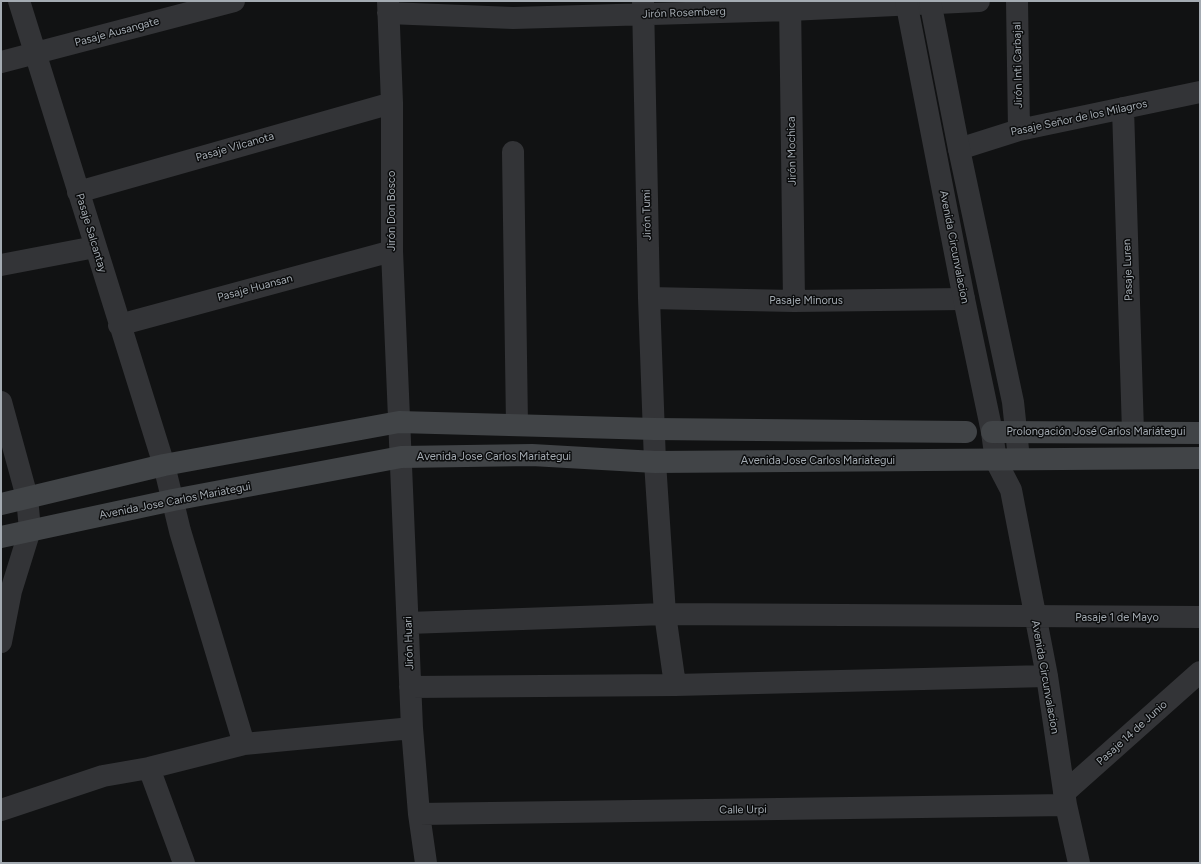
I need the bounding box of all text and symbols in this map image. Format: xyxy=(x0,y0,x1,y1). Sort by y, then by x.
street label: Jirón Rosemberg xyxy=(642,5,726,21)
street label: Pasaje Ausangate xyxy=(73,14,161,50)
street label: Jirón Inti Carbajal xyxy=(1011,22,1025,108)
street label: Pasaje Señor de los Milagros xyxy=(1009,97,1149,139)
street label: Jirón Mochica xyxy=(785,116,799,186)
street label: Pasaje Vilcanota xyxy=(194,130,276,164)
street label: Jirón Don Bosco xyxy=(385,171,399,251)
street label: Jirón Tumi xyxy=(640,189,654,241)
street label: Avenida Circunvalacion xyxy=(937,189,971,305)
street label: Pasaje Salcantay xyxy=(73,192,109,274)
street label: Pasaje Luren xyxy=(1120,239,1136,301)
street label: Pasaje Huansan xyxy=(216,272,294,304)
street label: Pasaje Minorus xyxy=(769,294,843,308)
street label: Prolongación José Carlos Mariátegui xyxy=(1006,425,1186,439)
street label: Avenida Jose Carlos Mariategui xyxy=(417,450,571,464)
street label: Avenida Jose Carlos Mariategui xyxy=(741,454,895,468)
street label: Avenida Jose Carlos Mariategui xyxy=(98,480,252,522)
street label: Pasaje 1 de Mayo xyxy=(1075,611,1159,625)
street label: Jirón Huari xyxy=(401,616,417,670)
street label: Avenida Circunvalacion xyxy=(1029,619,1061,735)
street label: Pasaje 14 de Junio xyxy=(1094,698,1170,768)
street label: Calle Urpi xyxy=(719,803,767,817)

